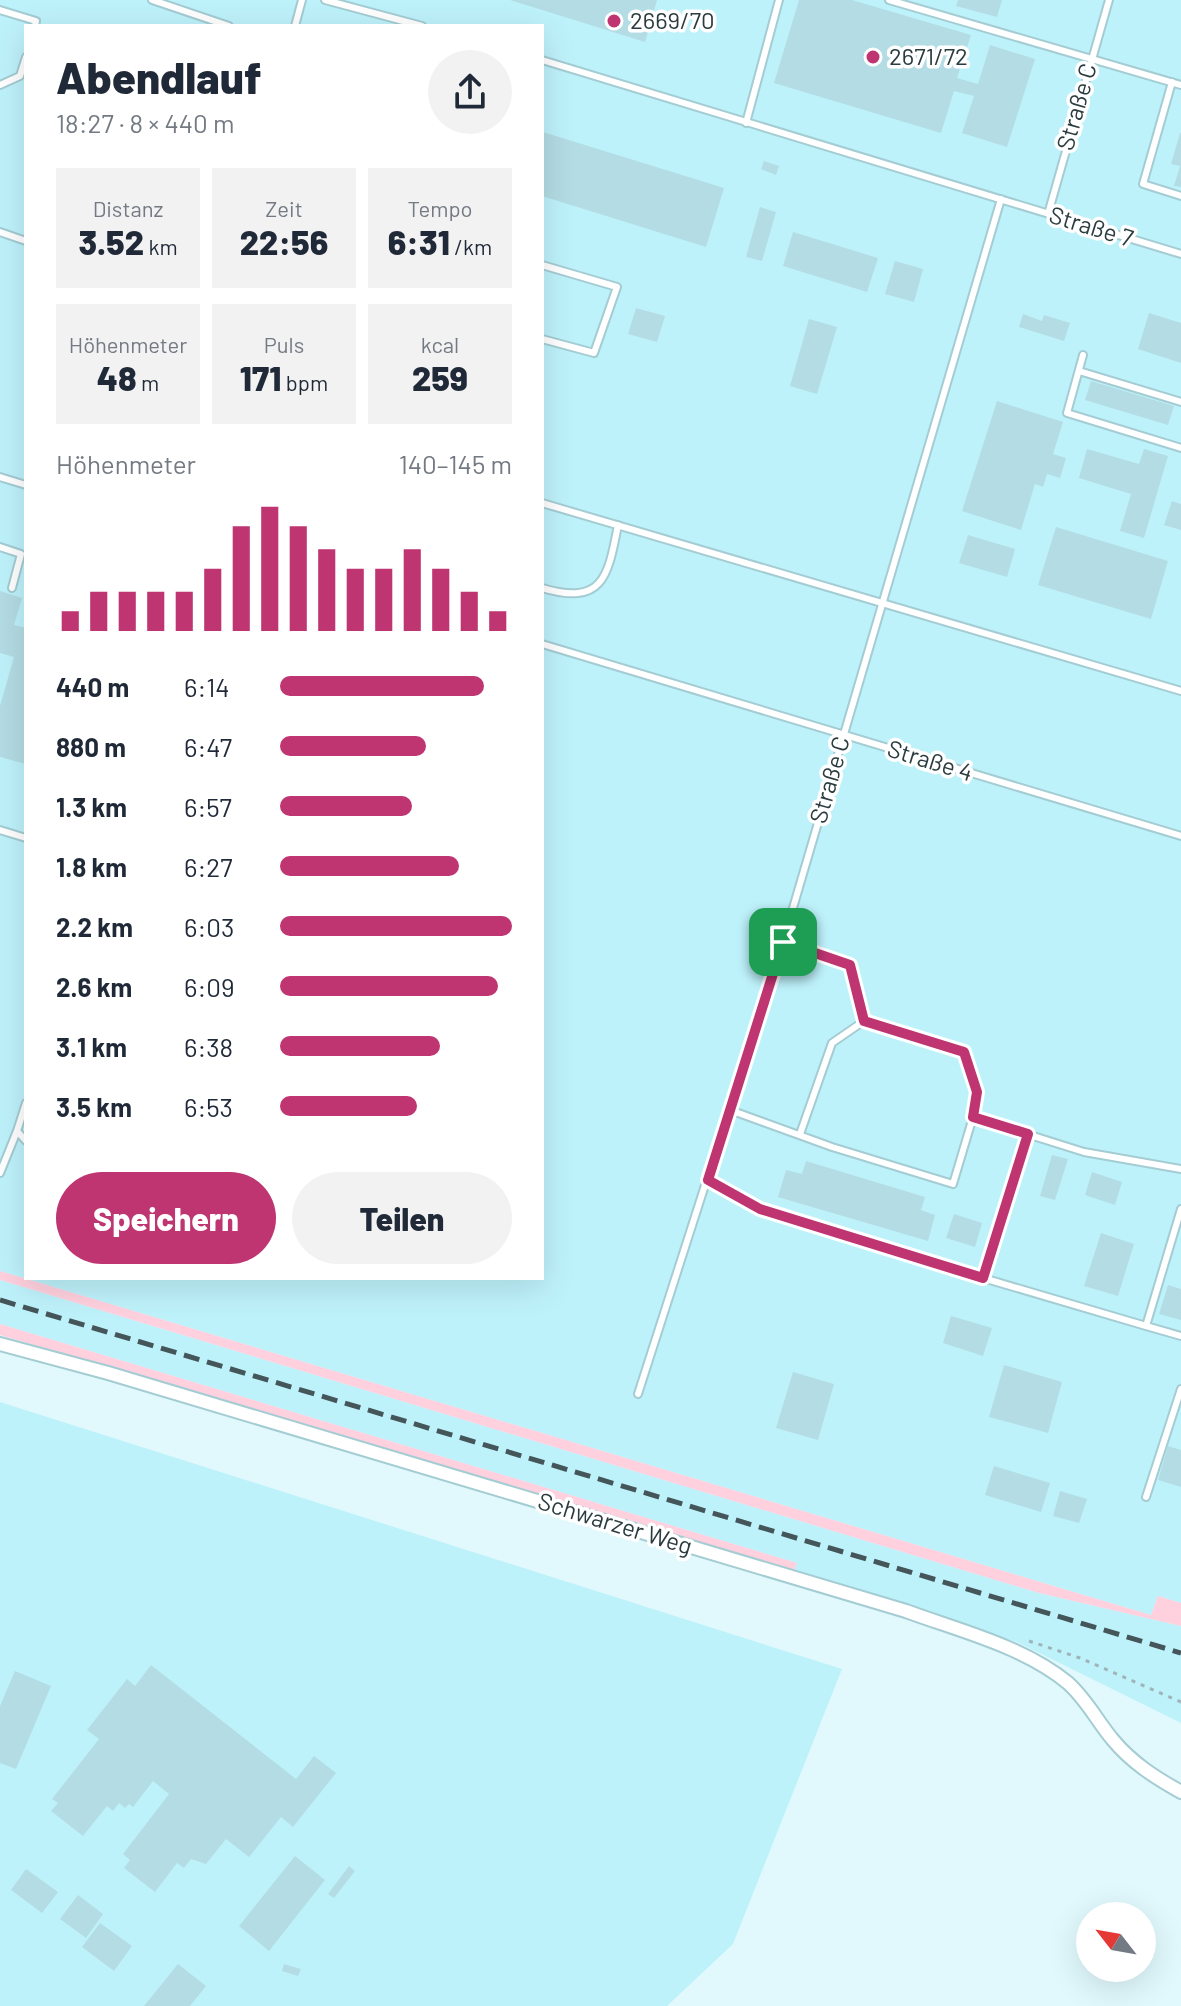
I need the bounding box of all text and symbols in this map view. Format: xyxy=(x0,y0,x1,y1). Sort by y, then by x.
place label: 2669/70 xyxy=(630,5,715,34)
marker: 2669/70 xyxy=(605,12,623,30)
place label: 2671/72 xyxy=(889,41,968,70)
marker: 2671/72 xyxy=(864,48,882,66)
text: Abendlauf xyxy=(56,50,261,103)
button: share xyxy=(428,50,512,134)
street label: Straße C xyxy=(1049,60,1102,153)
text: 18:27 · 8 × 440 m xyxy=(56,107,235,138)
text: Distanz xyxy=(93,195,163,221)
text: Zeit xyxy=(265,195,303,221)
text: Tempo xyxy=(408,195,472,221)
street label: Straße 7 xyxy=(1046,199,1137,252)
text: 3.52 xyxy=(78,221,144,262)
text: 22:56 xyxy=(240,221,328,262)
text: 6:31 xyxy=(388,221,450,262)
text: km xyxy=(144,233,178,259)
text: /km xyxy=(450,233,492,259)
text: Höhenmeter xyxy=(69,331,187,357)
text: Puls xyxy=(264,331,304,357)
text: kcal xyxy=(421,331,459,357)
text: 48 xyxy=(97,357,137,398)
text: 171 xyxy=(240,357,281,398)
text: 259 xyxy=(412,357,468,398)
text: m xyxy=(137,369,159,395)
text: bpm xyxy=(281,369,328,395)
text: Höhenmeter xyxy=(56,448,196,479)
text: 140–145 m xyxy=(399,448,512,479)
text: 440 m xyxy=(56,671,129,702)
text: 6:14 xyxy=(184,671,230,702)
text: 880 m xyxy=(56,731,126,762)
text: 6:47 xyxy=(184,731,232,762)
street label: Straße C xyxy=(802,733,855,826)
street label: Straße 4 xyxy=(884,733,977,786)
text: 1.3 km xyxy=(56,791,127,822)
text: 6:57 xyxy=(184,791,232,822)
text: 1.8 km xyxy=(56,851,127,882)
text: 6:27 xyxy=(184,851,232,882)
pin xyxy=(749,908,817,976)
text: 2.2 km xyxy=(56,911,133,942)
text: 6:03 xyxy=(184,911,234,942)
icon: arrive xyxy=(761,920,805,964)
text: 2.6 km xyxy=(56,971,132,1002)
text: 6:09 xyxy=(184,971,234,1002)
text: 3.1 km xyxy=(56,1031,127,1062)
text: 6:38 xyxy=(184,1031,233,1062)
text: 3.5 km xyxy=(56,1091,132,1122)
text: 6:53 xyxy=(184,1091,233,1122)
button: Speichern xyxy=(56,1172,276,1264)
button: Teilen xyxy=(292,1172,512,1264)
street label: Schwarzer Weg xyxy=(535,1485,696,1560)
north arrow xyxy=(1076,1902,1156,1982)
map controls xyxy=(1076,1902,1156,1982)

